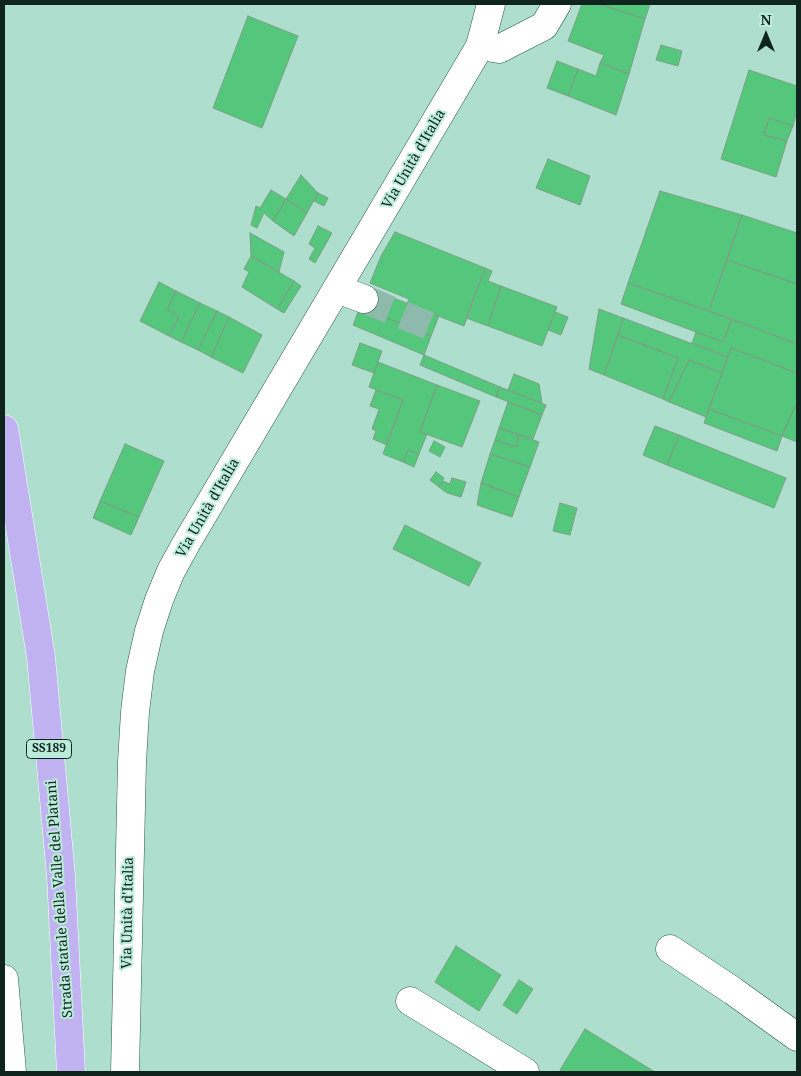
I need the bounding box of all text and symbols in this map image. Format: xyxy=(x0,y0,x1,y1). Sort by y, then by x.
north arrow xyxy=(741,10,791,60)
text: N xyxy=(760,10,772,29)
street label: Via Unità d'Italia xyxy=(379,106,449,212)
street label: Via Unità d'Italia xyxy=(173,455,243,561)
road number: SS189 xyxy=(27,740,72,759)
street label: Strada statale della Valle del Platani xyxy=(43,780,77,1018)
street label: Via Unità d'Italia xyxy=(119,857,137,969)

